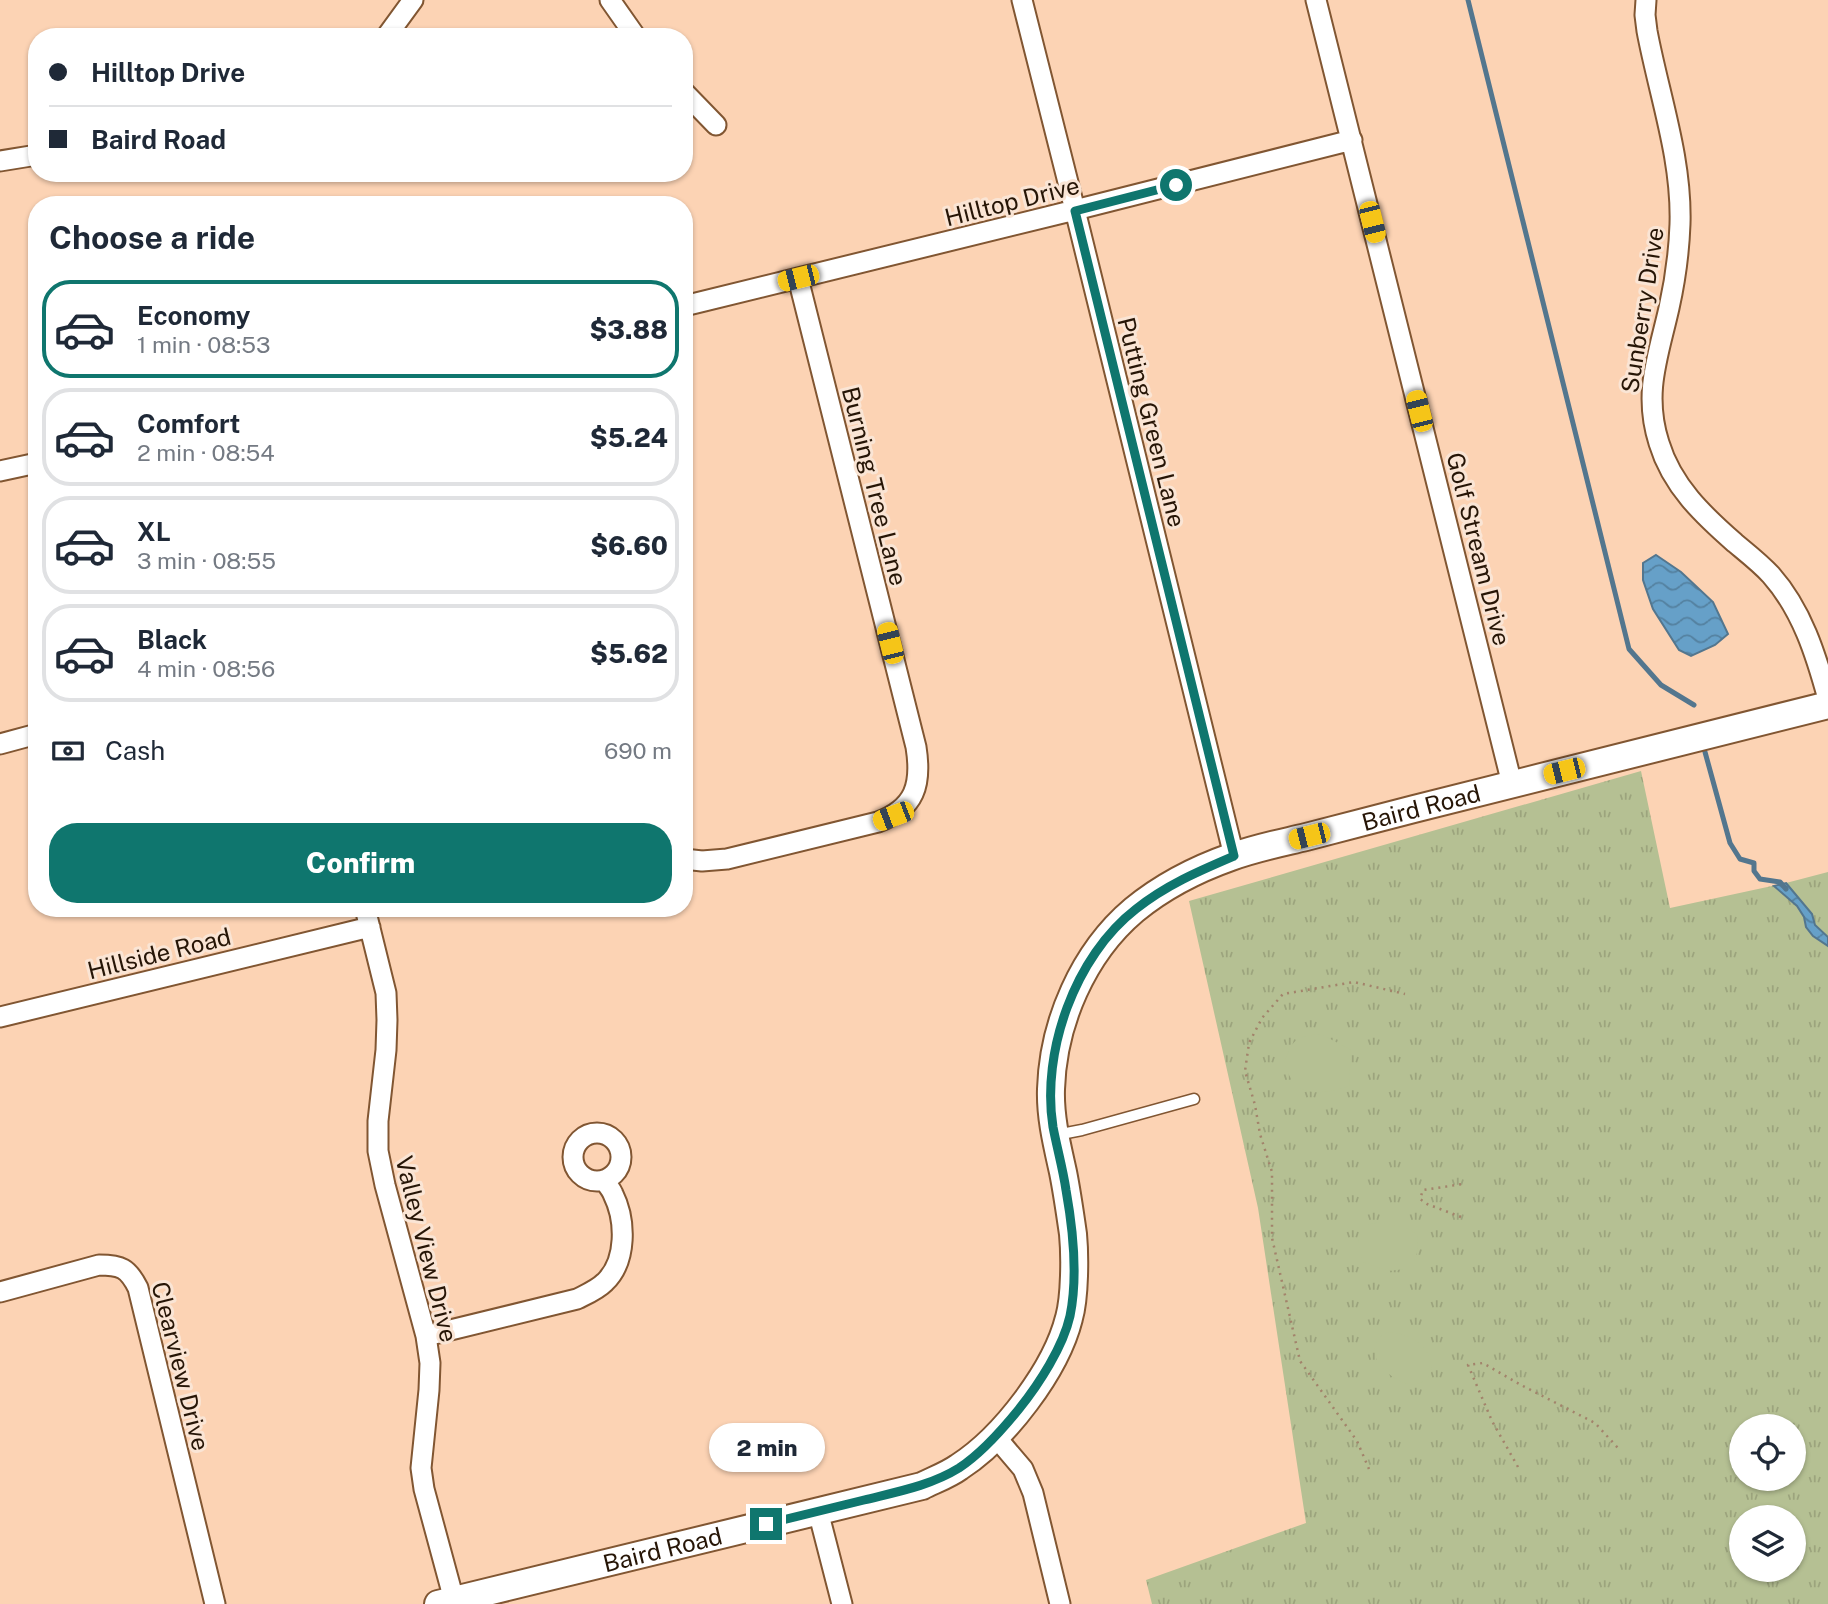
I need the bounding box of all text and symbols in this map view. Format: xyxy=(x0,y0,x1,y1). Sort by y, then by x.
text: Hilltop Drive xyxy=(91,57,245,88)
text: Baird Road xyxy=(91,124,226,155)
route start xyxy=(1160,169,1192,201)
street label: Hilltop Drive xyxy=(942,171,1082,231)
car xyxy=(1357,199,1388,245)
text: Choose a ride xyxy=(49,219,255,256)
street label: Sunberry Drive xyxy=(1615,225,1669,395)
car xyxy=(776,263,821,293)
icon: car xyxy=(53,298,116,361)
text: Economy xyxy=(137,300,250,331)
text: $3.88 xyxy=(589,314,668,345)
street label: Putting Green Lane xyxy=(1112,314,1192,530)
text: 1 min · 08:53 xyxy=(137,331,271,358)
street label: Burning Tree Lane xyxy=(837,384,913,588)
car xyxy=(1404,388,1435,434)
icon: car xyxy=(53,406,116,469)
text: Comfort xyxy=(137,408,240,439)
text: $5.24 xyxy=(590,422,668,453)
text: 2 min · 08:54 xyxy=(137,439,275,466)
street label: Golf Stream Drive xyxy=(1441,450,1517,648)
icon: car xyxy=(53,514,116,577)
text: XL xyxy=(137,516,171,547)
text: $6.60 xyxy=(590,530,668,561)
text: 3 min · 08:55 xyxy=(137,547,276,574)
car xyxy=(875,620,906,666)
icon: car xyxy=(53,622,116,685)
text: Black xyxy=(137,624,207,655)
text: $5.62 xyxy=(590,638,668,669)
text: 4 min · 08:56 xyxy=(137,655,275,682)
icon: cash xyxy=(49,732,87,770)
text: Cash xyxy=(105,735,165,766)
text: 690 m xyxy=(604,737,672,764)
car xyxy=(1542,756,1587,786)
street label: Baird Road xyxy=(1359,778,1483,836)
car xyxy=(870,799,917,833)
car xyxy=(1287,821,1332,851)
button: Confirm xyxy=(49,823,672,903)
street label: Hillside Road xyxy=(84,922,234,984)
street label: Valley View Drive xyxy=(390,1153,464,1345)
street label: Clearview Drive xyxy=(146,1279,216,1453)
map controls xyxy=(1729,1414,1806,1582)
button: locate xyxy=(1729,1414,1806,1491)
callout: 2 min xyxy=(708,1422,824,1472)
text: 2 min xyxy=(736,1434,798,1461)
button: layers xyxy=(1729,1505,1806,1582)
route end xyxy=(750,1508,782,1540)
street label: Baird Road xyxy=(600,1521,725,1577)

